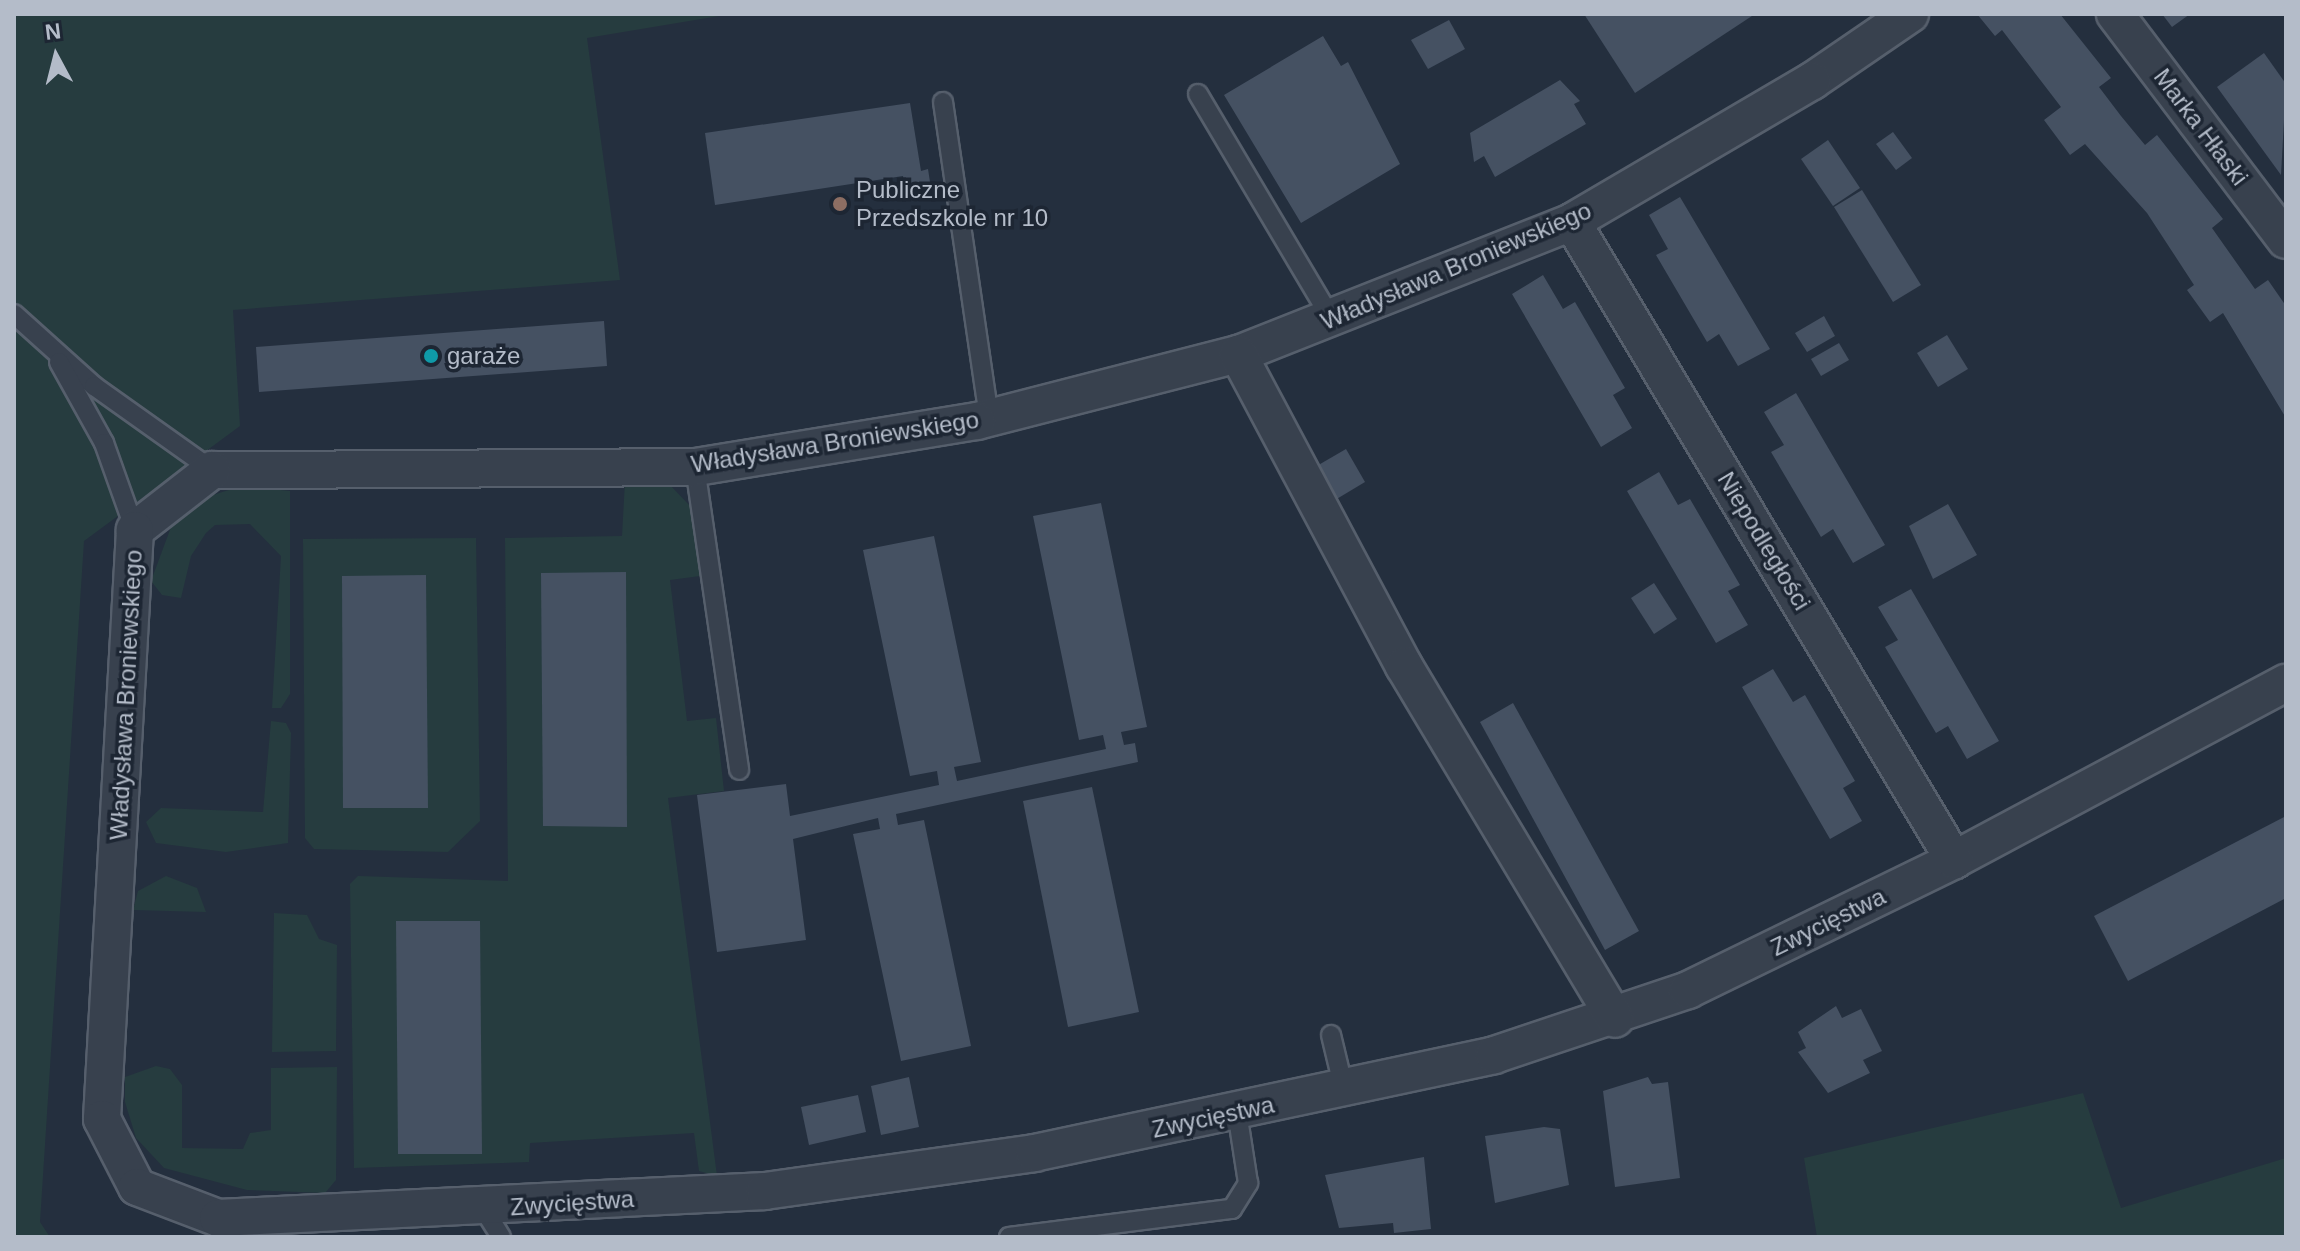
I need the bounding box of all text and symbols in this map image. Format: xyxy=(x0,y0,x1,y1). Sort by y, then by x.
north arrow xyxy=(16,16,96,96)
text: N xyxy=(44,18,62,45)
street label: Marka Hłaski xyxy=(2148,63,2254,191)
place label: Publiczne Przedszkole nr 10 xyxy=(856,176,1048,232)
marker: Publiczne Przedszkole nr 10 xyxy=(831,195,849,213)
street label: Władysława Broniewskiego xyxy=(1317,196,1595,336)
place label: garaże xyxy=(447,342,520,370)
marker: garaże xyxy=(422,347,440,365)
street label: Władysława Broniewskiego xyxy=(689,405,981,479)
street label: Niepodległości xyxy=(1711,467,1817,615)
street label: Władysława Broniewskiego xyxy=(104,549,148,841)
street label: Zwycięstwa xyxy=(1766,882,1890,962)
street label: Zwycięstwa xyxy=(1149,1090,1277,1144)
street label: Zwycięstwa xyxy=(509,1184,635,1222)

